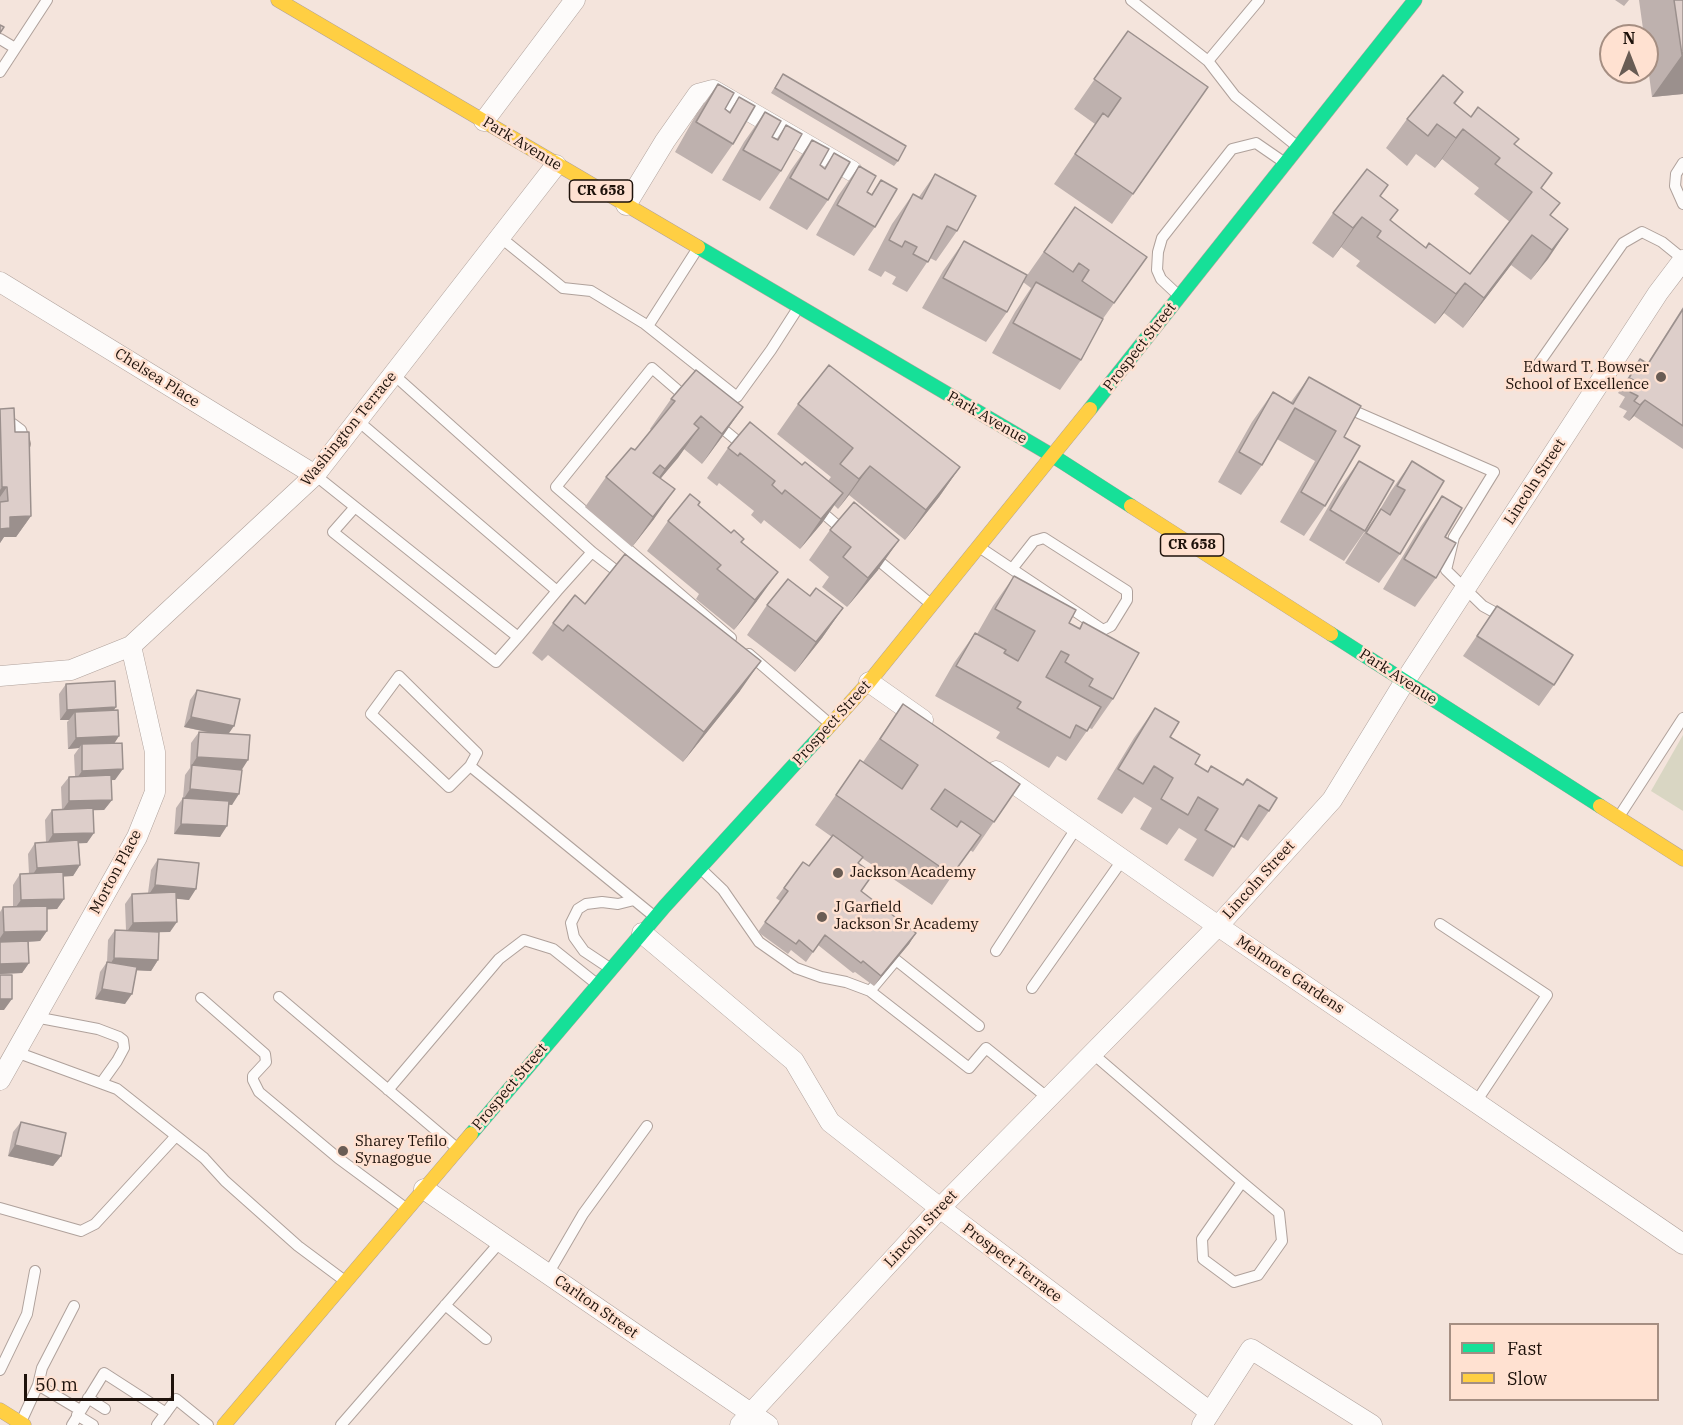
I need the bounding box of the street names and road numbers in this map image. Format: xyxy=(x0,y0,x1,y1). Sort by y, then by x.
street label: Park Avenue xyxy=(479,113,565,175)
road number: CR 658 xyxy=(570,180,632,202)
street label: Prospect Street xyxy=(1100,299,1180,395)
street label: Chelsea Place xyxy=(111,345,203,411)
street label: Washington Terrace xyxy=(297,368,401,490)
street label: Park Avenue xyxy=(944,388,1030,448)
street label: Lincoln Street xyxy=(1501,436,1569,528)
road number: CR 658 xyxy=(1160,534,1224,556)
street label: Park Avenue xyxy=(1356,645,1440,709)
street label: Prospect Street xyxy=(789,677,875,769)
street label: Morton Place xyxy=(86,827,146,917)
street label: Lincoln Street xyxy=(1219,837,1299,923)
street label: Melmore Gardens xyxy=(1233,932,1347,1018)
street label: Prospect Street xyxy=(468,1040,552,1134)
street label: Lincoln Street xyxy=(881,1187,961,1271)
street label: Prospect Terrace xyxy=(959,1220,1065,1306)
street label: Carlton Street xyxy=(551,1272,641,1342)

